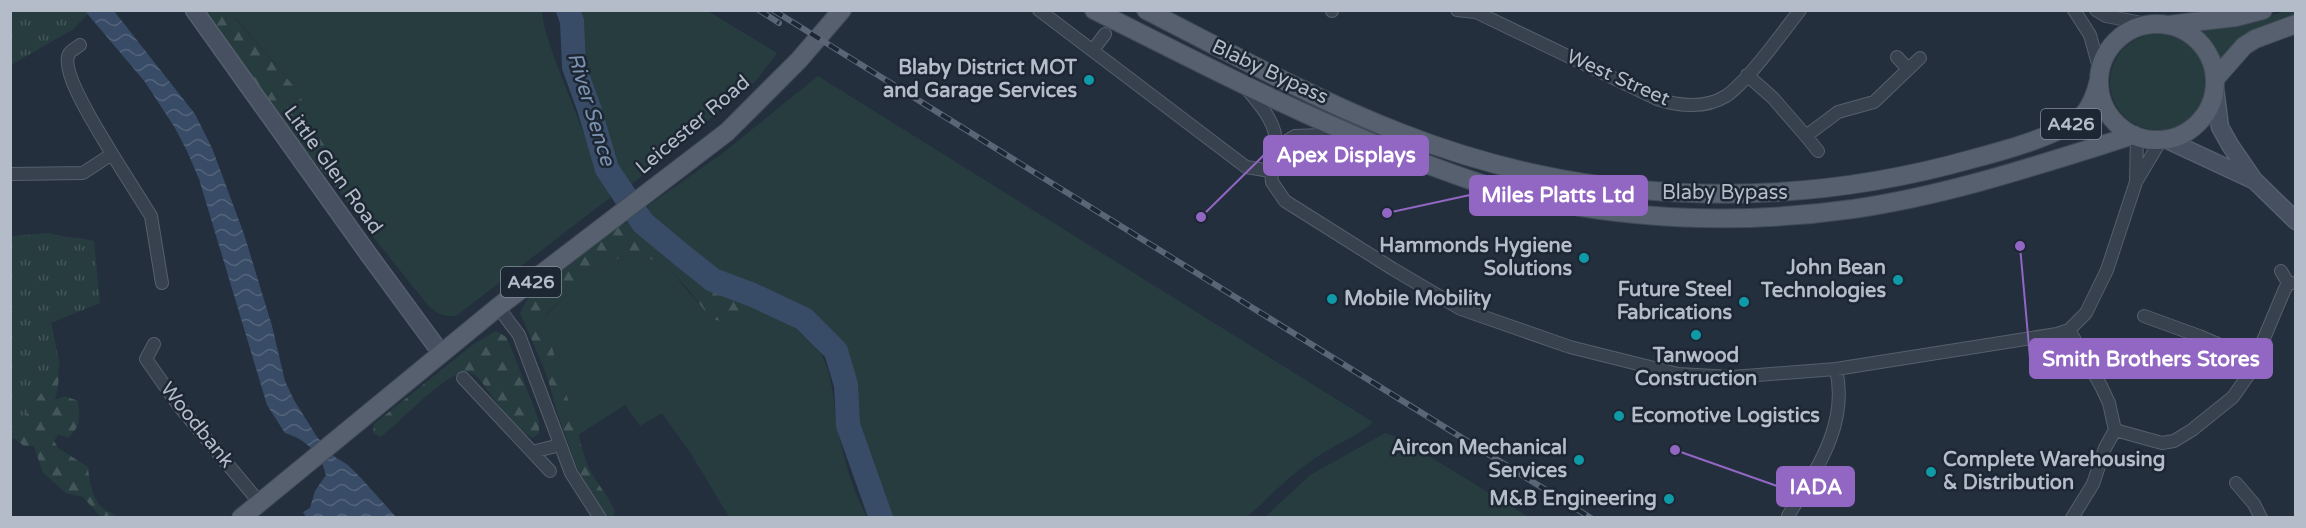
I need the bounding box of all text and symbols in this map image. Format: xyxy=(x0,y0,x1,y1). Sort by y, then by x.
street label: Blaby Bypass xyxy=(1208,35,1332,109)
street label: West Street xyxy=(1563,45,1674,112)
water label: River Sence xyxy=(562,49,620,170)
place label: Blaby District MOT and Garage Services xyxy=(883,56,1078,103)
street label: Leicester Road xyxy=(631,70,755,180)
marker: Blaby District MOT and Garage Services xyxy=(1082,73,1096,87)
street label: Little Glen Road xyxy=(279,101,387,239)
road number: A426 xyxy=(2041,109,2101,139)
callout: Apex Displays xyxy=(1264,136,1428,175)
text: Apex Displays xyxy=(1276,143,1416,168)
callout: Miles Platts Ltd xyxy=(1470,176,1647,215)
street label: Blaby Bypass xyxy=(1662,181,1788,205)
text: Miles Platts Ltd xyxy=(1481,183,1635,208)
place label: Hammonds Hygiene Solutions xyxy=(1379,234,1572,281)
marker: Hammonds Hygiene Solutions xyxy=(1577,251,1591,265)
place label: John Bean Technologies xyxy=(1760,256,1886,303)
road number: A426 xyxy=(501,267,561,297)
marker: John Bean Technologies xyxy=(1891,273,1905,287)
place label: Future Steel Fabrications xyxy=(1617,278,1732,325)
place label: Mobile Mobility xyxy=(1344,287,1492,311)
marker: Mobile Mobility xyxy=(1325,292,1339,306)
marker: Future Steel Fabrications xyxy=(1737,295,1751,309)
marker: Tanwood Construction xyxy=(1689,328,1703,342)
callout: Smith Brothers Stores xyxy=(2030,339,2272,378)
place label: Tanwood Construction xyxy=(1635,344,1757,391)
text: Smith Brothers Stores xyxy=(2042,347,2260,372)
street label: Woodbank xyxy=(155,377,239,473)
place label: Ecomotive Logistics xyxy=(1631,404,1820,428)
marker: Ecomotive Logistics xyxy=(1612,409,1626,423)
place label: Aircon Mechanical Services xyxy=(1391,436,1567,483)
place label: Complete Warehousing & Distribution xyxy=(1943,448,2165,495)
marker: Aircon Mechanical Services xyxy=(1572,453,1586,467)
marker: Complete Warehousing & Distribution xyxy=(1924,465,1938,479)
callout: IADA xyxy=(1777,467,1854,506)
text: IADA xyxy=(1790,475,1842,500)
place label: M&B Engineering xyxy=(1489,487,1657,511)
marker: M&B Engineering xyxy=(1662,492,1676,506)

